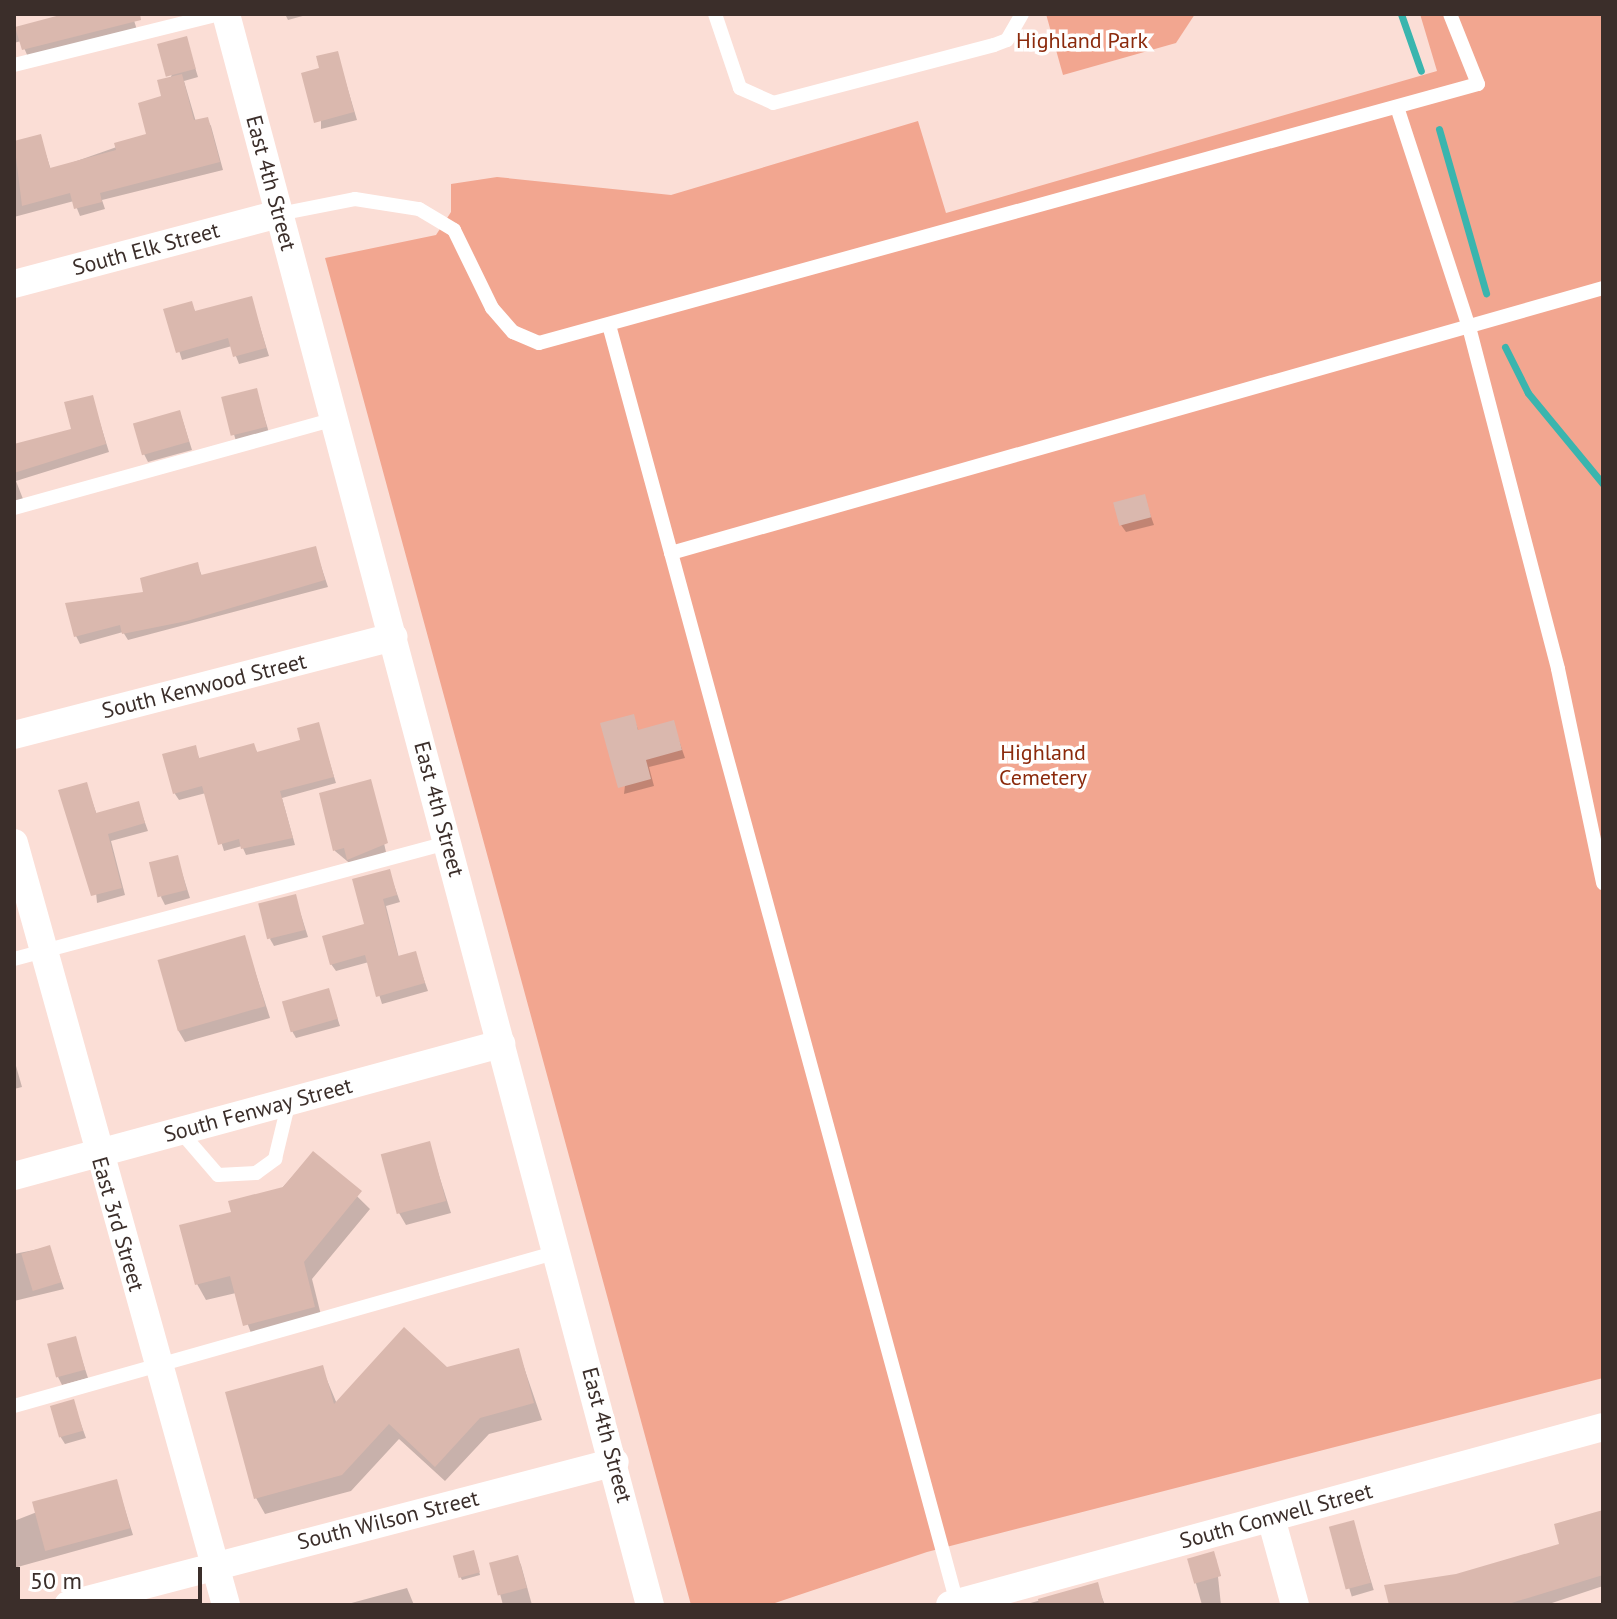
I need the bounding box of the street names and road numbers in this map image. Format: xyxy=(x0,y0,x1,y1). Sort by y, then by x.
street label: East 4th Street xyxy=(240,113,302,253)
street label: South Elk Street xyxy=(69,217,223,281)
street label: South Kenwood Street xyxy=(99,648,309,724)
street label: East 4th Street xyxy=(408,739,470,879)
street label: South Fenway Street xyxy=(161,1072,355,1148)
street label: East 3rd Street xyxy=(86,1154,150,1294)
street label: East 4th Street xyxy=(576,1365,638,1505)
street label: South Conwell Street xyxy=(1177,1478,1375,1554)
street label: South Wilson Street xyxy=(294,1485,482,1555)

